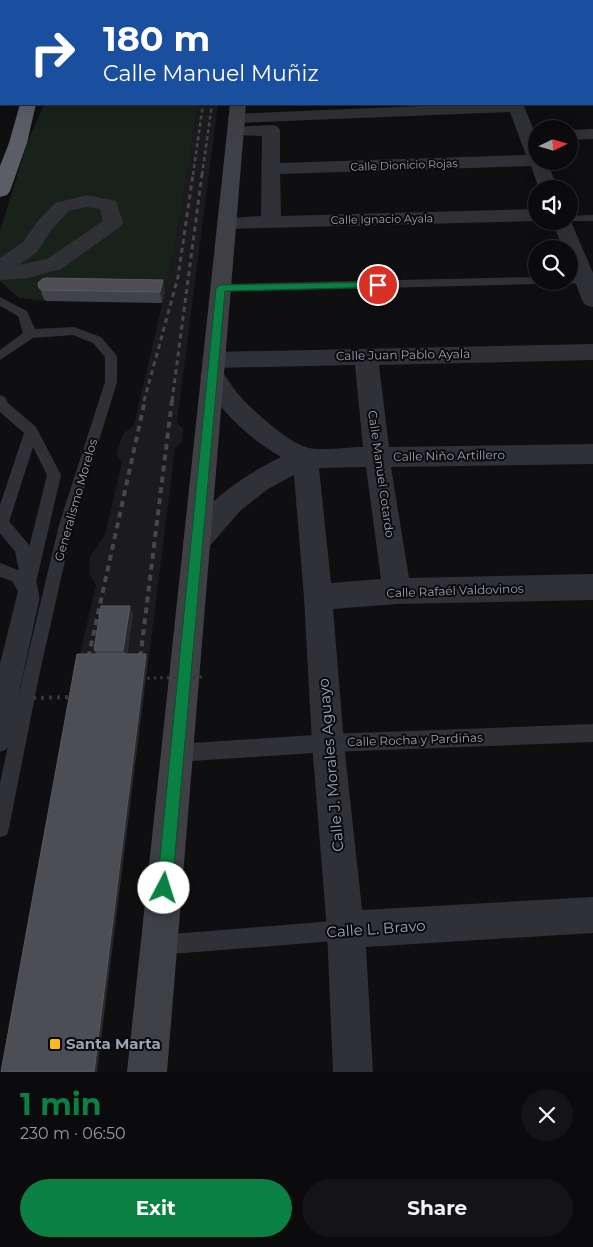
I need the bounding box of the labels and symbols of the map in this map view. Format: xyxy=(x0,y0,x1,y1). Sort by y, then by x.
north arrow xyxy=(528,120,578,170)
street label: Calle Dionicio Rojas xyxy=(350,156,459,174)
street label: Calle Ignacio Ayala xyxy=(331,211,433,227)
pin xyxy=(357,264,399,306)
street label: Calle Juan Pablo Ayala xyxy=(336,346,470,363)
street label: Calle Manuel Cotardo xyxy=(365,409,398,539)
street label: Generalismo Morelos xyxy=(51,437,100,563)
street label: Calle Niño Artillero xyxy=(393,447,505,464)
street label: Calle Rafaél Valdovinos xyxy=(386,581,524,600)
street label: Calle J. Morales Aguayo xyxy=(313,677,348,853)
street label: Calle Rocha y Pardiñas xyxy=(347,730,483,749)
position arrow xyxy=(137,861,189,913)
street label: Calle L. Bravo xyxy=(326,916,426,941)
place label: Santa Marta xyxy=(66,1034,161,1053)
marker: Santa Marta xyxy=(48,1037,62,1051)

